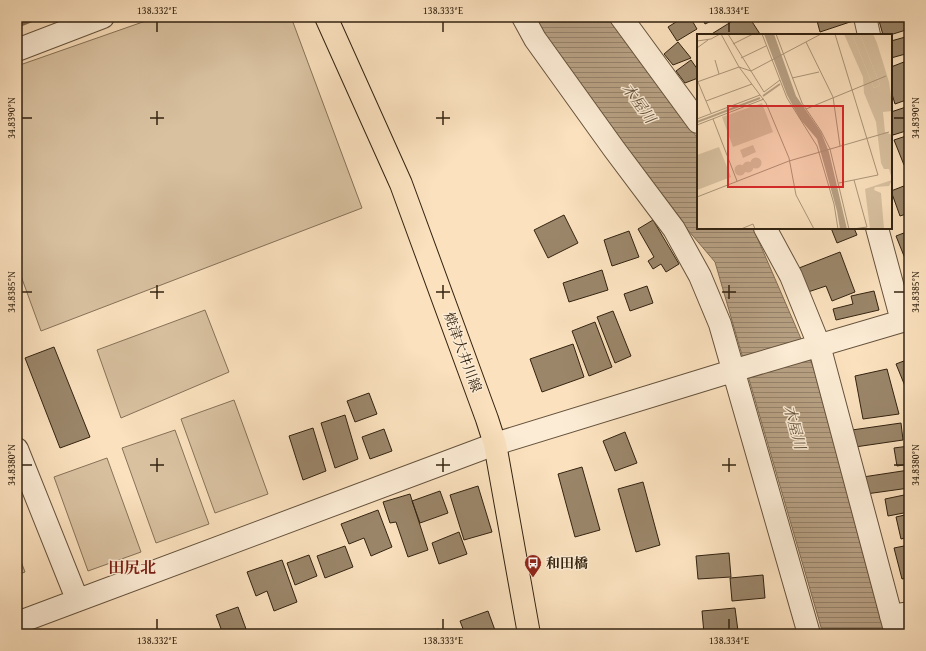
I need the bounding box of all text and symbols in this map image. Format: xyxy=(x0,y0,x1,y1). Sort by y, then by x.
text: 138.332°E xyxy=(137,3,177,18)
text: 138.333°E xyxy=(423,3,463,18)
text: 138.334°E xyxy=(709,3,749,18)
inset map xyxy=(697,34,892,229)
water label: 木屋川 xyxy=(617,79,662,129)
text: 34.8390°N xyxy=(4,97,19,139)
text: 34.8390°N xyxy=(908,97,923,139)
text: 34.8385°N xyxy=(4,271,19,313)
text: 34.8385°N xyxy=(908,271,923,313)
street label: 焼津大井川線 xyxy=(439,309,487,395)
water label: 木屋川 xyxy=(779,403,811,453)
text: 34.8380°N xyxy=(4,444,19,486)
text: 34.8380°N xyxy=(908,444,923,486)
bus stop icon: 和田橋 xyxy=(523,553,543,578)
place label: 和田橋 xyxy=(546,553,588,573)
district label: 田尻北 xyxy=(108,555,156,579)
text: 138.332°E xyxy=(137,633,177,648)
text: 138.333°E xyxy=(423,633,463,648)
text: 138.334°E xyxy=(709,633,749,648)

